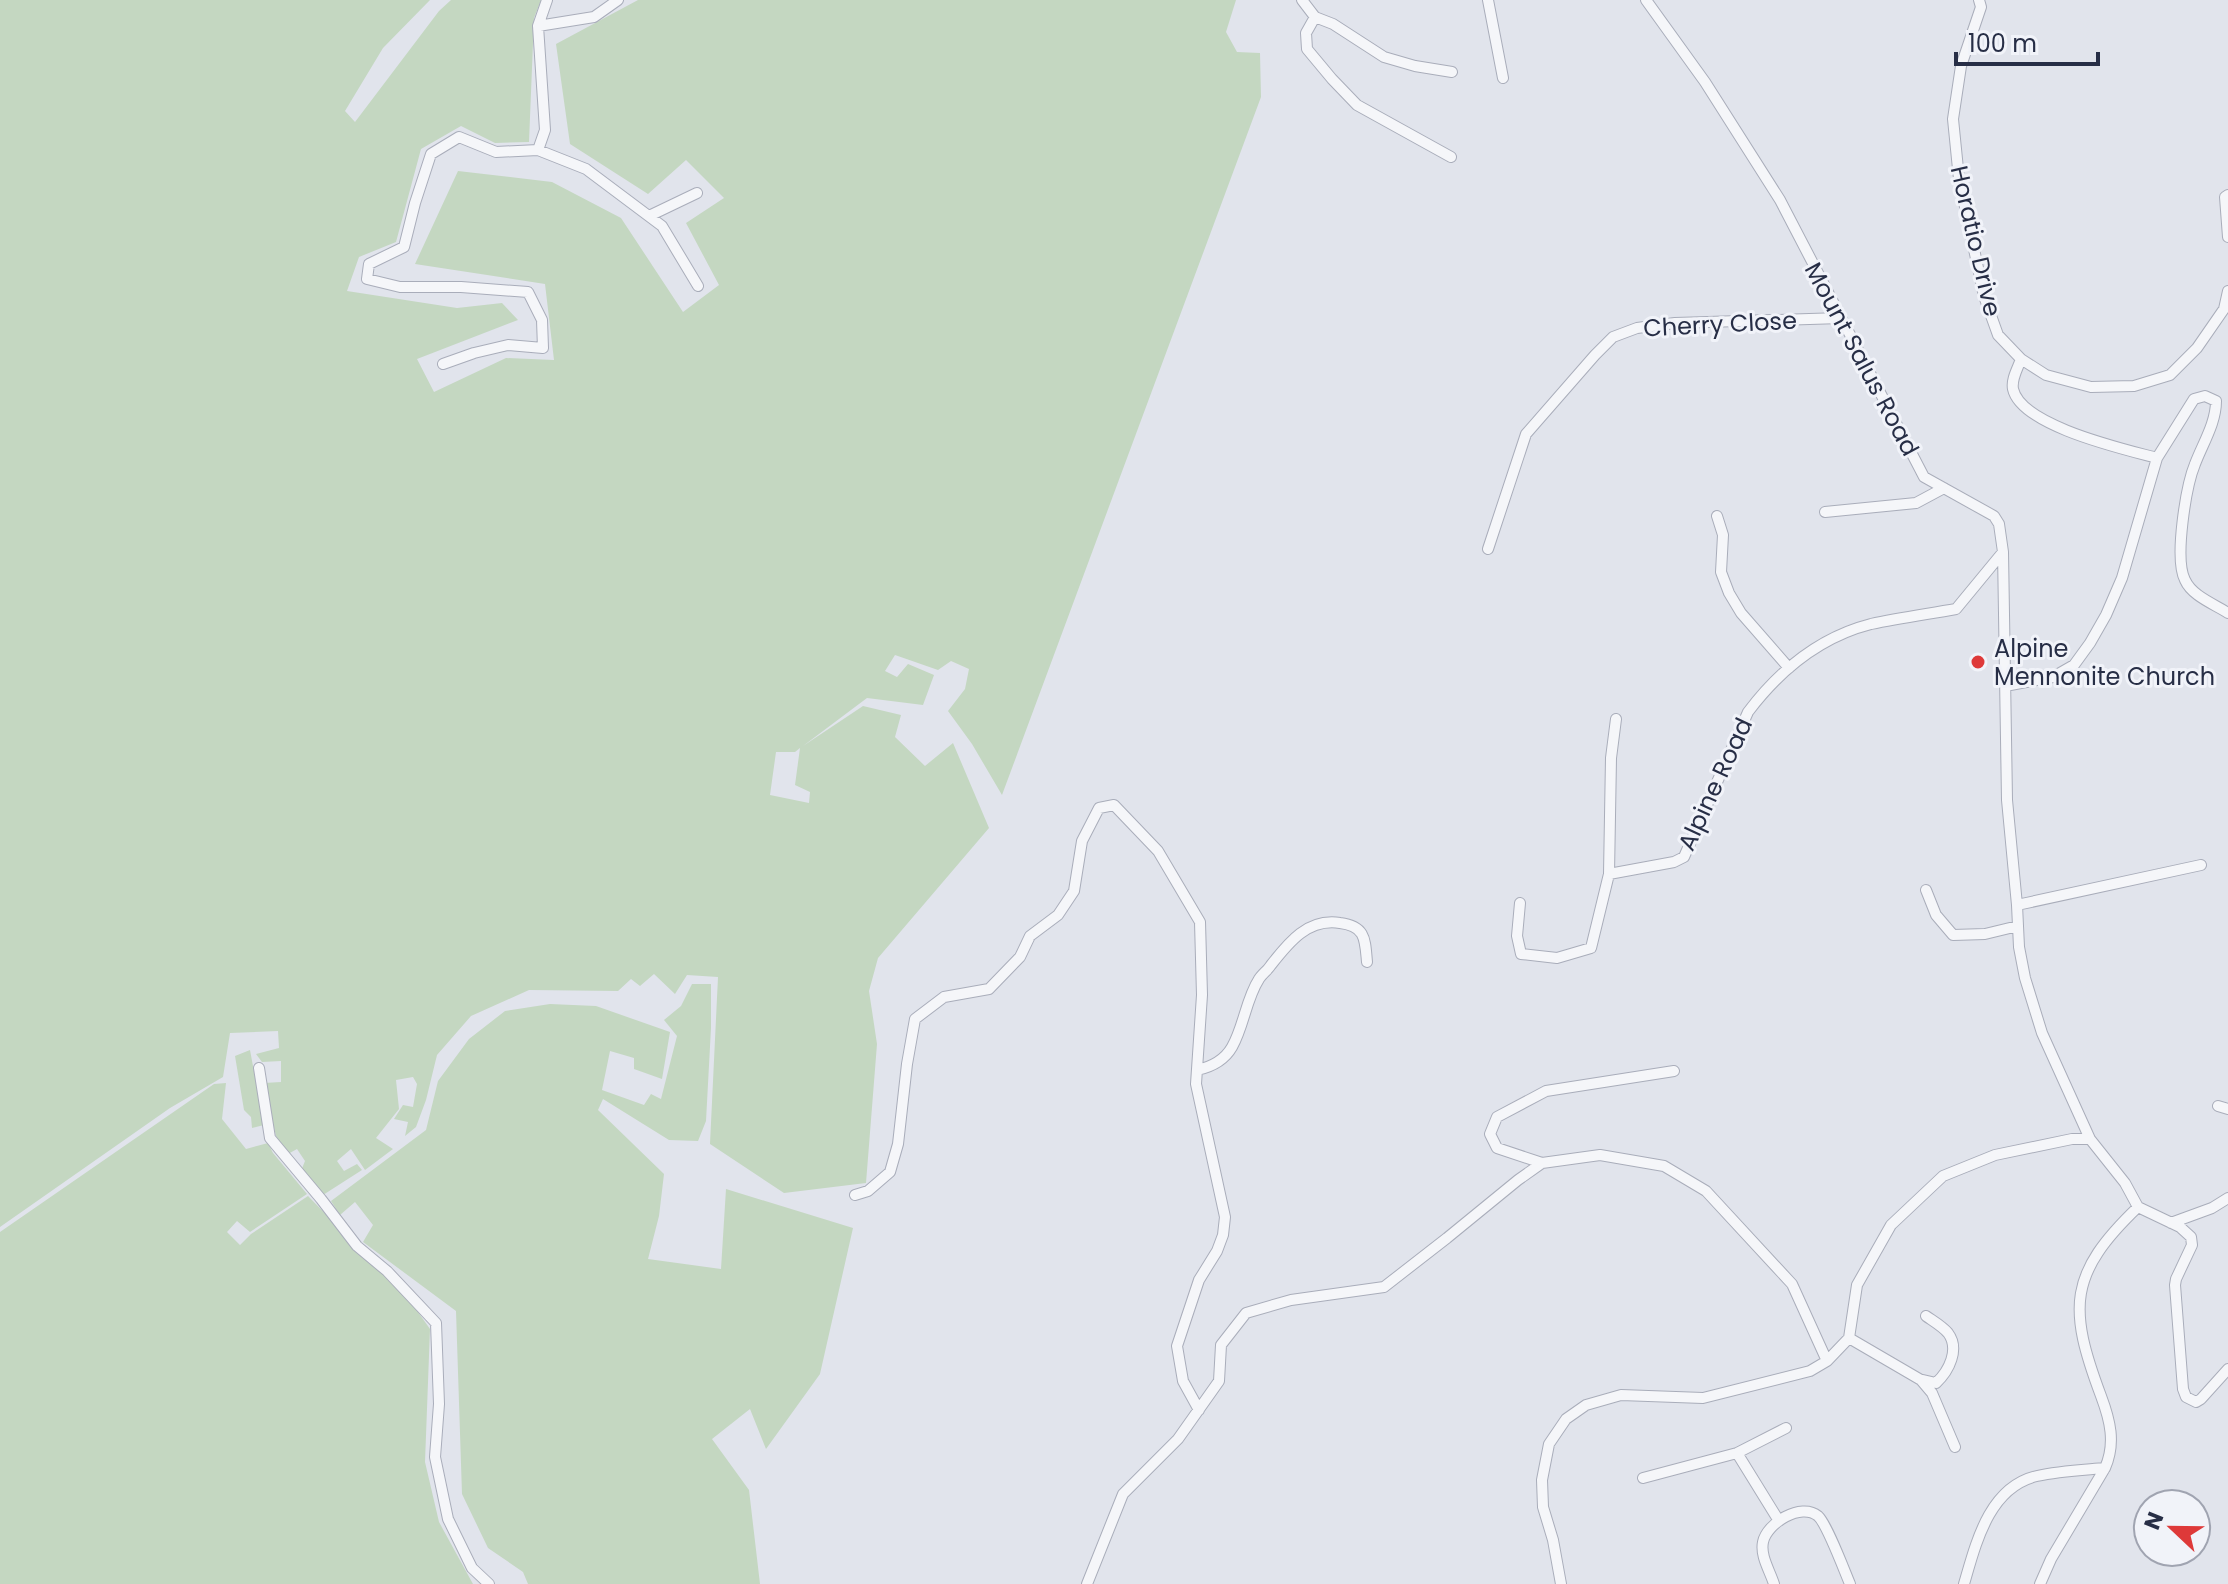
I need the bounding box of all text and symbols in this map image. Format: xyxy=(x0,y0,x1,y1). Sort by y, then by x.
scale bar xyxy=(1956,16,2098,66)
text: 100 m xyxy=(1968,27,2037,60)
street label: Horatio Drive xyxy=(1943,162,2009,320)
street label: Mount Salus Road xyxy=(1797,256,1927,462)
street label: Cherry Close xyxy=(1642,303,1798,345)
place label: Alpine Mennonite Church xyxy=(1994,632,2215,693)
marker: Alpine Mennonite Church xyxy=(1969,653,1987,671)
street label: Alpine Road xyxy=(1670,712,1760,856)
north arrow xyxy=(2132,1488,2212,1568)
text: N xyxy=(2136,1507,2171,1534)

